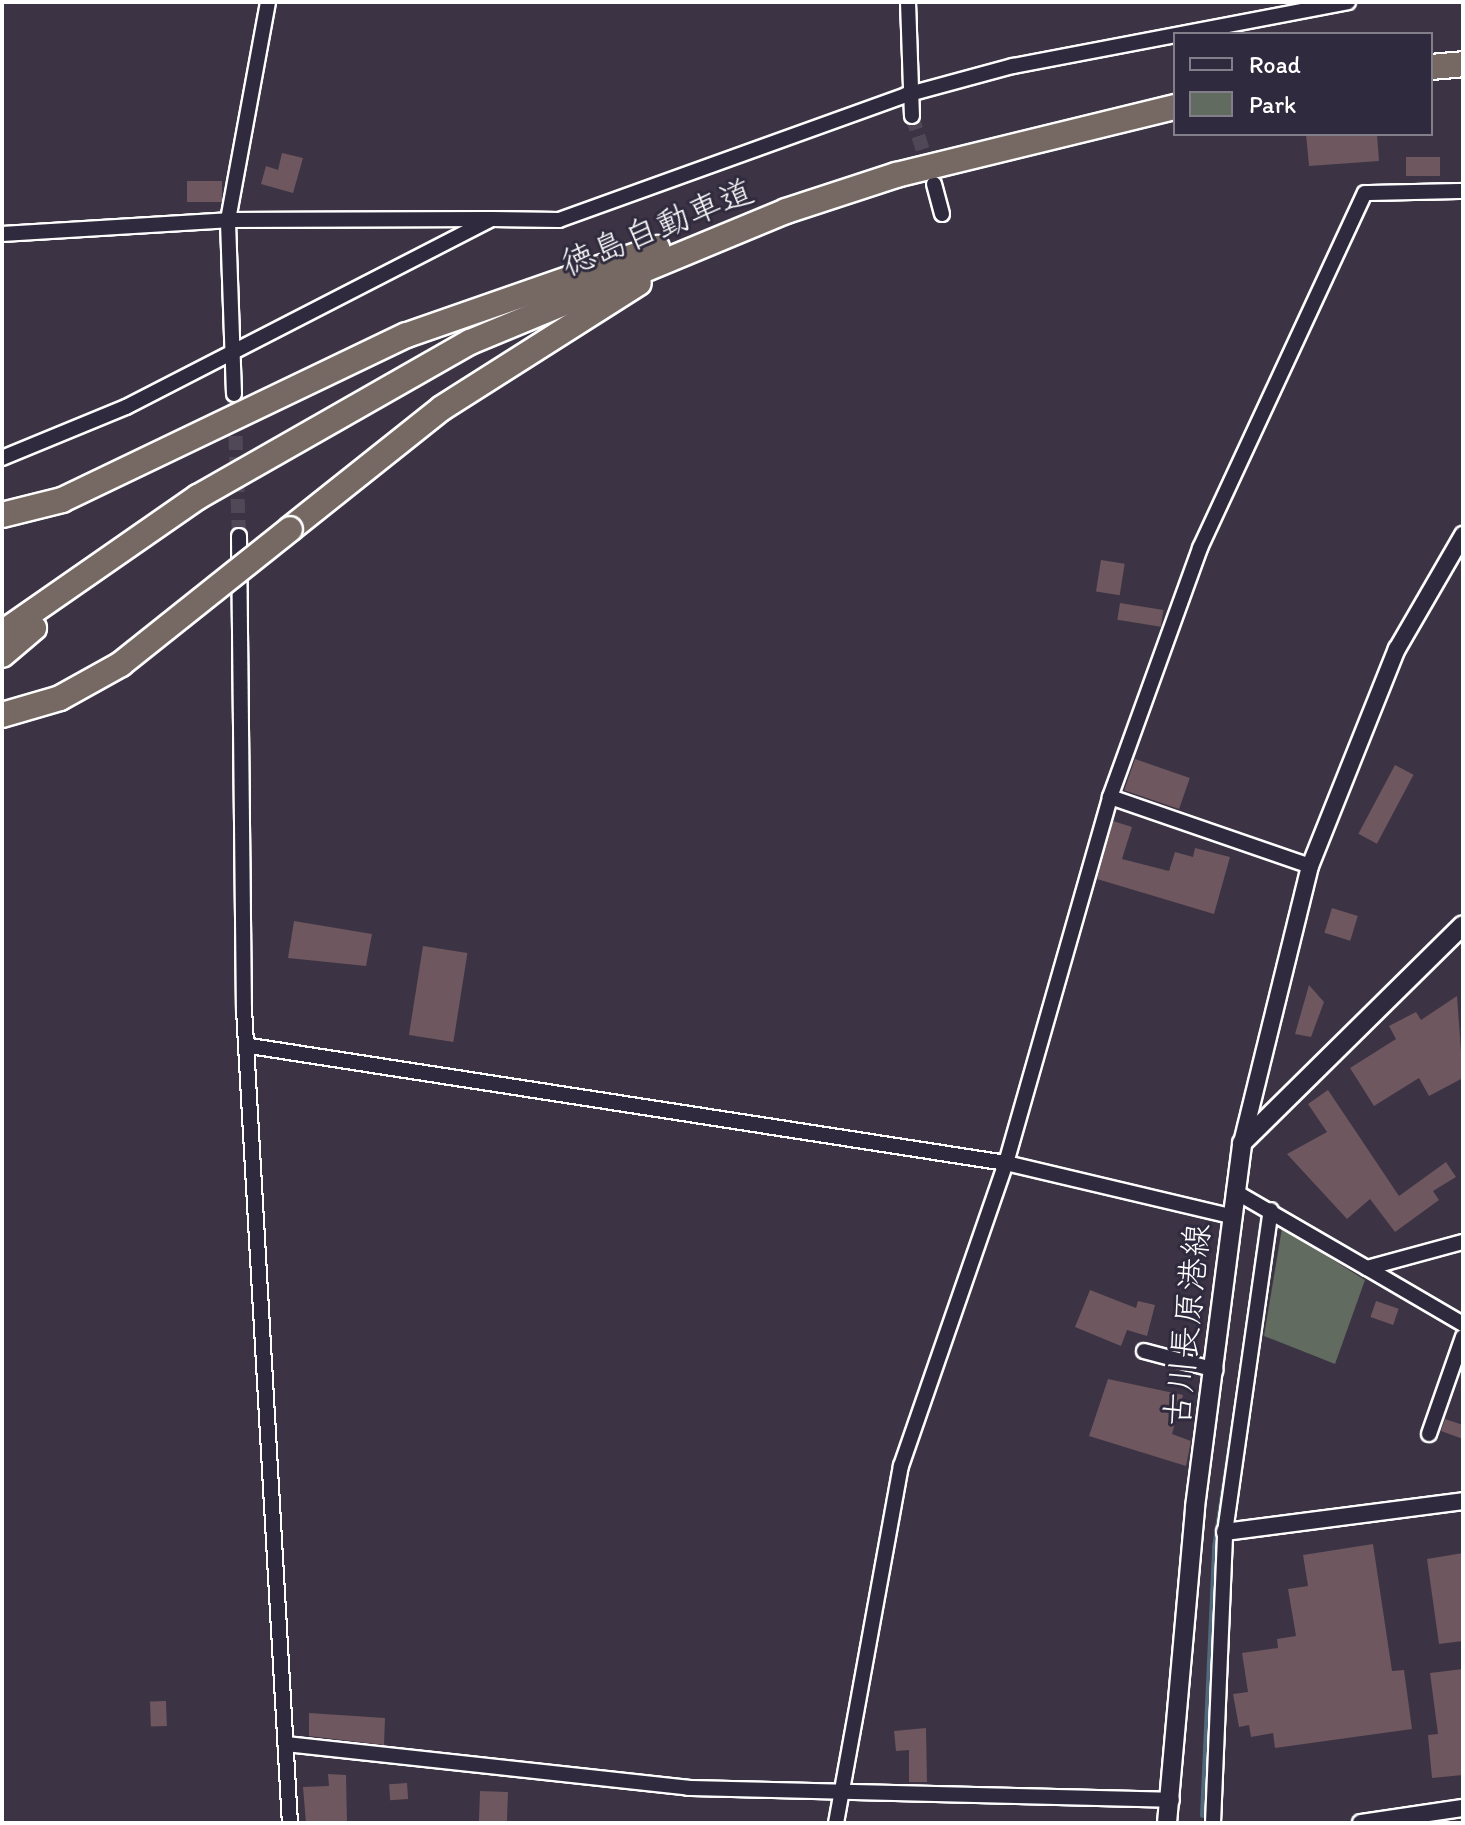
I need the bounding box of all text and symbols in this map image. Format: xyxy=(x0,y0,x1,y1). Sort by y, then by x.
legend xyxy=(1173,32,1433,136)
text: Road xyxy=(1249,50,1301,79)
text: Park xyxy=(1249,90,1296,119)
street label: 徳島自動車道 xyxy=(555,170,759,284)
street label: 古川長原港線 xyxy=(1156,1221,1218,1429)

